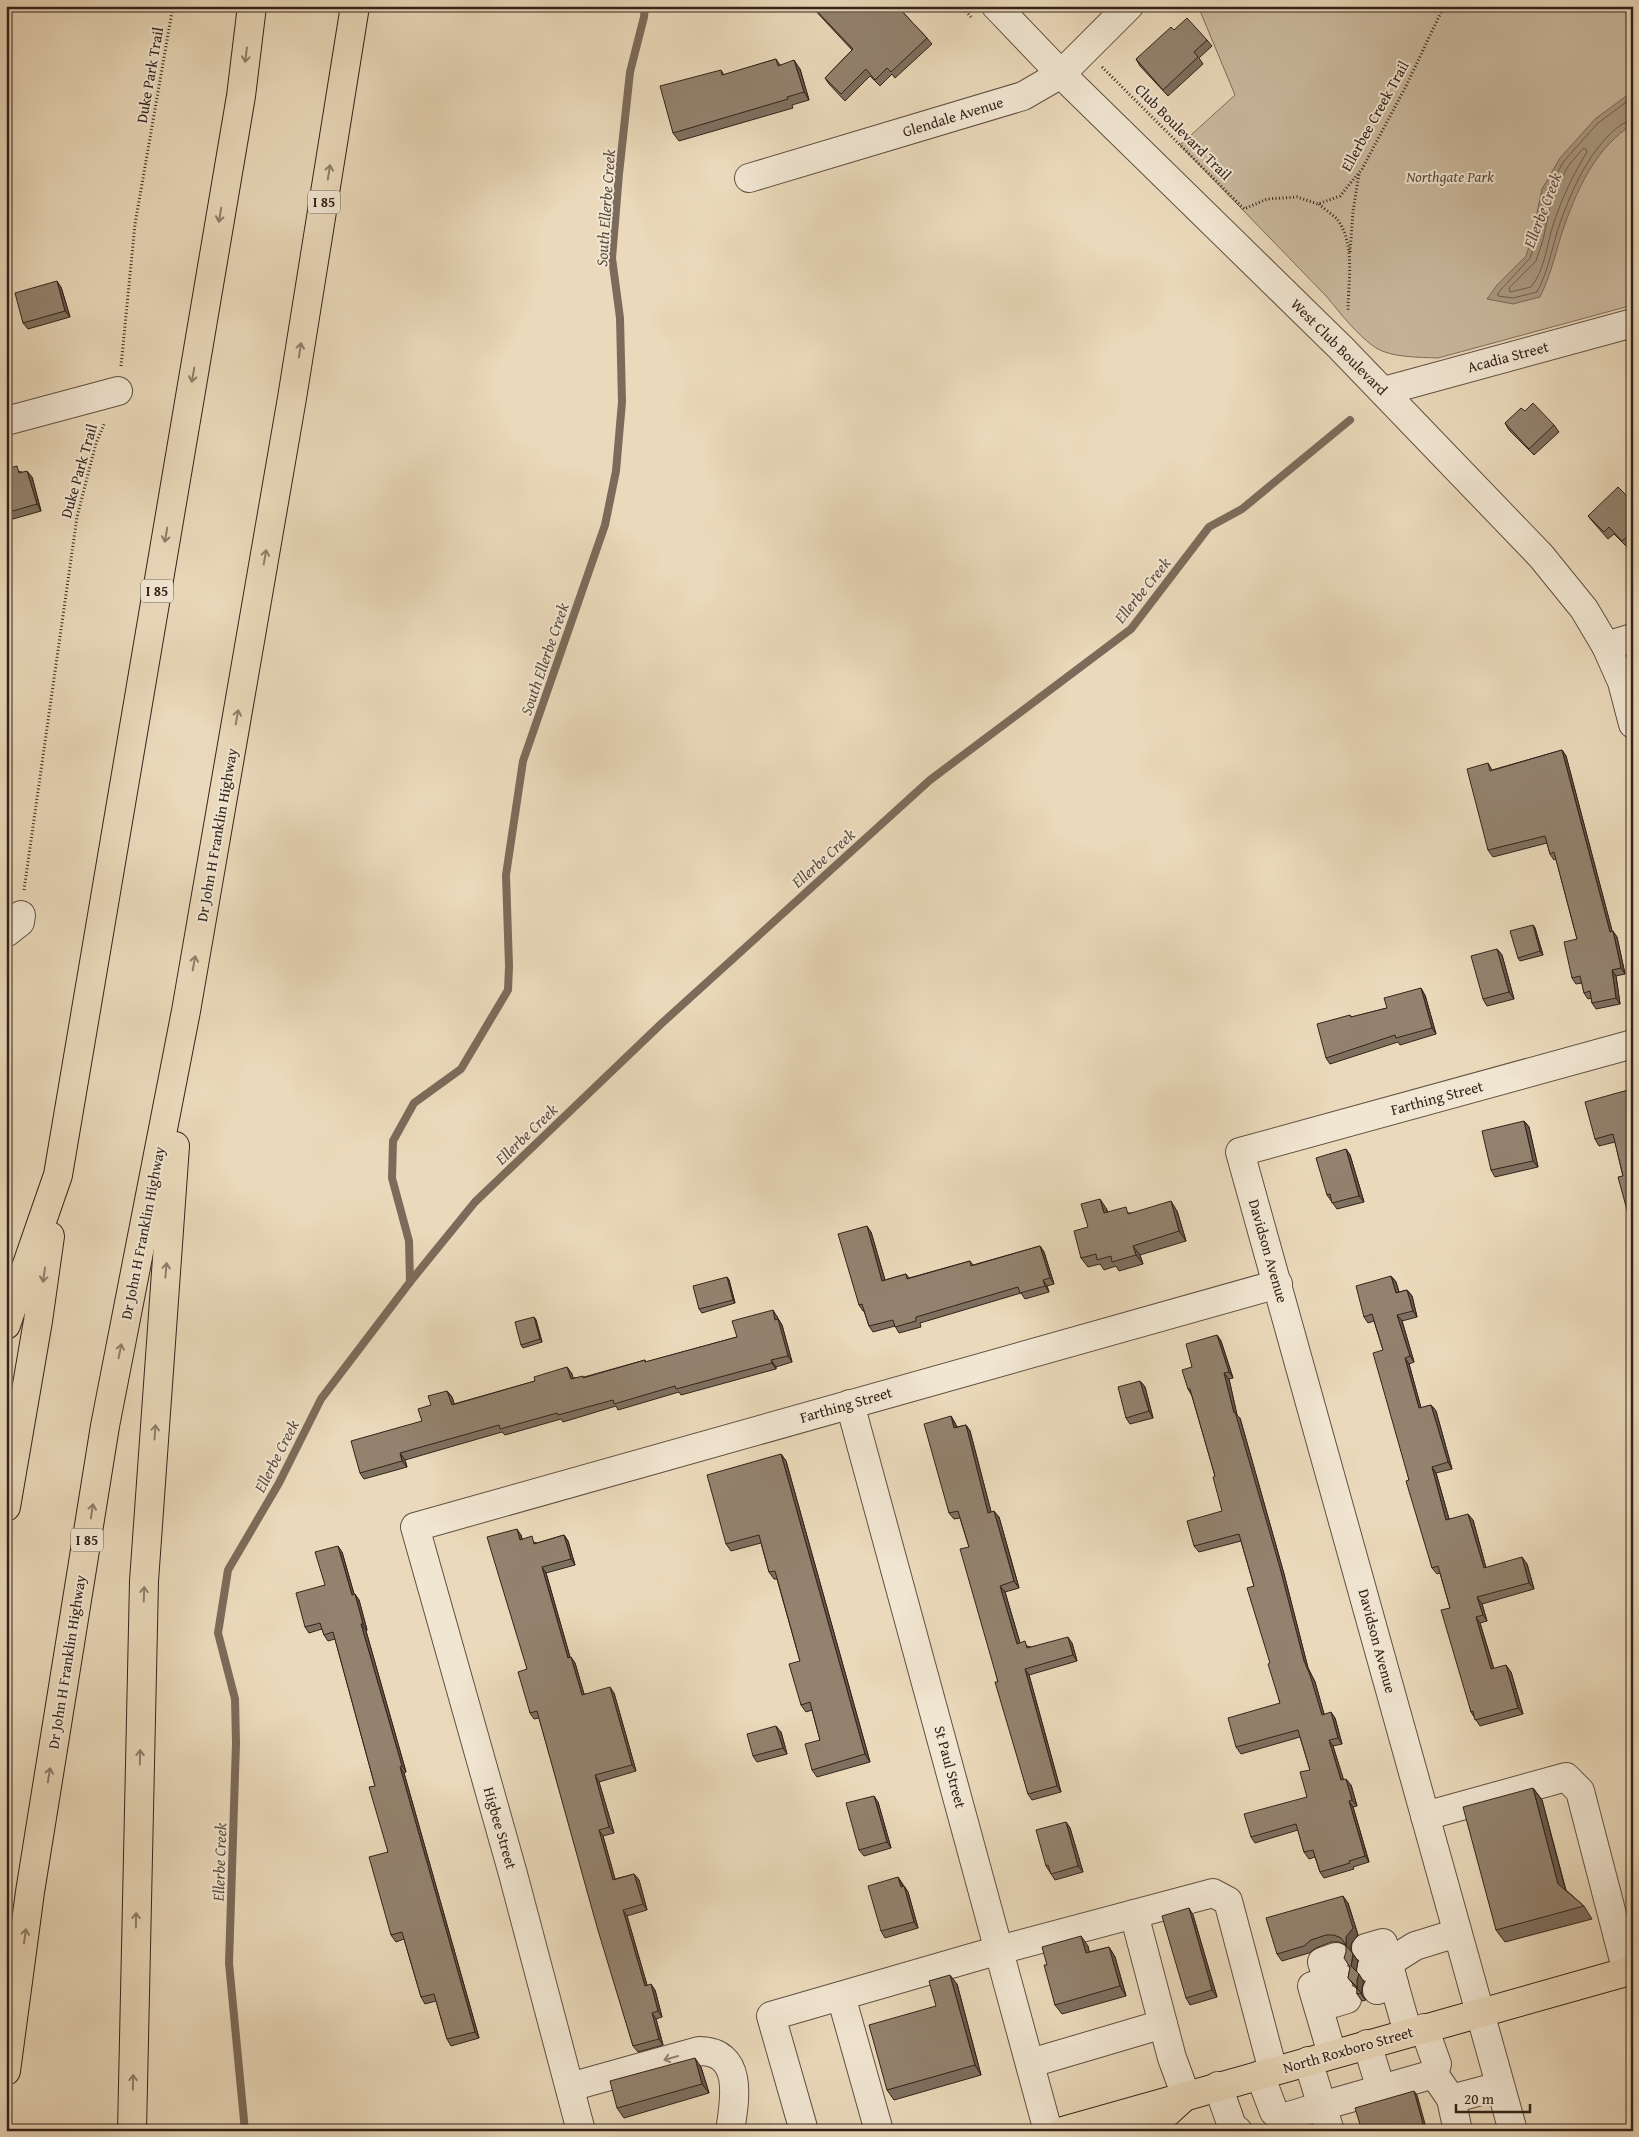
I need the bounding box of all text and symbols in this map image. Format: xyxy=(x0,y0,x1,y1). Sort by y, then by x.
street label: Duke Park Trail xyxy=(131,25,168,125)
one-way arrow xyxy=(241,46,251,62)
street label: Ellerbee Creek Trail xyxy=(1335,57,1414,175)
street label: Club Boulevard Trail xyxy=(1130,79,1236,185)
street label: Glendale Avenue xyxy=(900,91,1006,142)
water label: South Ellerbe Creek xyxy=(589,148,621,267)
one-way arrow xyxy=(324,164,334,180)
park label: Northgate Park xyxy=(1406,166,1494,187)
water label: Ellerbe Creek xyxy=(1516,168,1568,252)
road number: I 85 xyxy=(308,190,340,213)
one-way arrow xyxy=(215,207,225,223)
street label: West Club Boulevard xyxy=(1286,294,1392,400)
street label: Acadia Street xyxy=(1465,335,1552,377)
one-way arrow xyxy=(295,342,305,358)
one-way arrow xyxy=(187,367,197,383)
street label: Duke Park Trail xyxy=(55,421,102,520)
one-way arrow xyxy=(160,527,170,543)
one-way arrow xyxy=(260,549,270,565)
water label: Ellerbe Creek xyxy=(1107,551,1177,629)
road number: I 85 xyxy=(141,580,173,602)
water label: South Ellerbe Creek xyxy=(514,599,575,718)
one-way arrow xyxy=(233,709,243,725)
street label: Dr John H Franklin Highway xyxy=(191,746,242,923)
water label: Ellerbe Creek xyxy=(785,822,861,894)
one-way arrow xyxy=(190,956,200,972)
street label: Farthing Street xyxy=(1388,1075,1486,1120)
water label: Ellerbe Creek xyxy=(489,1098,563,1171)
street label: Dr John H Franklin Highway xyxy=(115,1144,170,1321)
street label: Davidson Avenue xyxy=(1244,1196,1293,1305)
one-way arrow xyxy=(161,1262,170,1278)
one-way arrow xyxy=(39,1267,49,1283)
one-way arrow xyxy=(116,1344,125,1360)
street label: Farthing Street xyxy=(797,1381,895,1428)
water label: Ellerbe Creek xyxy=(247,1415,305,1497)
one-way arrow xyxy=(150,1424,159,1440)
one-way arrow xyxy=(87,1504,97,1520)
road number: I 85 xyxy=(71,1528,103,1552)
street label: Dr John H Franklin Highway xyxy=(42,1573,91,1751)
one-way arrow xyxy=(139,1586,149,1602)
street label: Davidson Avenue xyxy=(1353,1586,1401,1695)
street label: St Paul Street xyxy=(929,1723,972,1811)
one-way arrow xyxy=(135,1749,145,1766)
one-way arrow xyxy=(45,1768,55,1784)
street label: Higbee Street xyxy=(479,1784,522,1872)
water label: Ellerbe Creek xyxy=(206,1822,232,1903)
one-way arrow xyxy=(131,1912,141,1928)
one-way arrow xyxy=(20,1928,30,1944)
street label: North Roxboro Street xyxy=(1280,2021,1416,2078)
one-way arrow xyxy=(663,2054,679,2064)
one-way arrow xyxy=(128,2074,138,2090)
scale bar xyxy=(1456,2082,1530,2114)
text: 20 m xyxy=(1464,2088,1495,2109)

